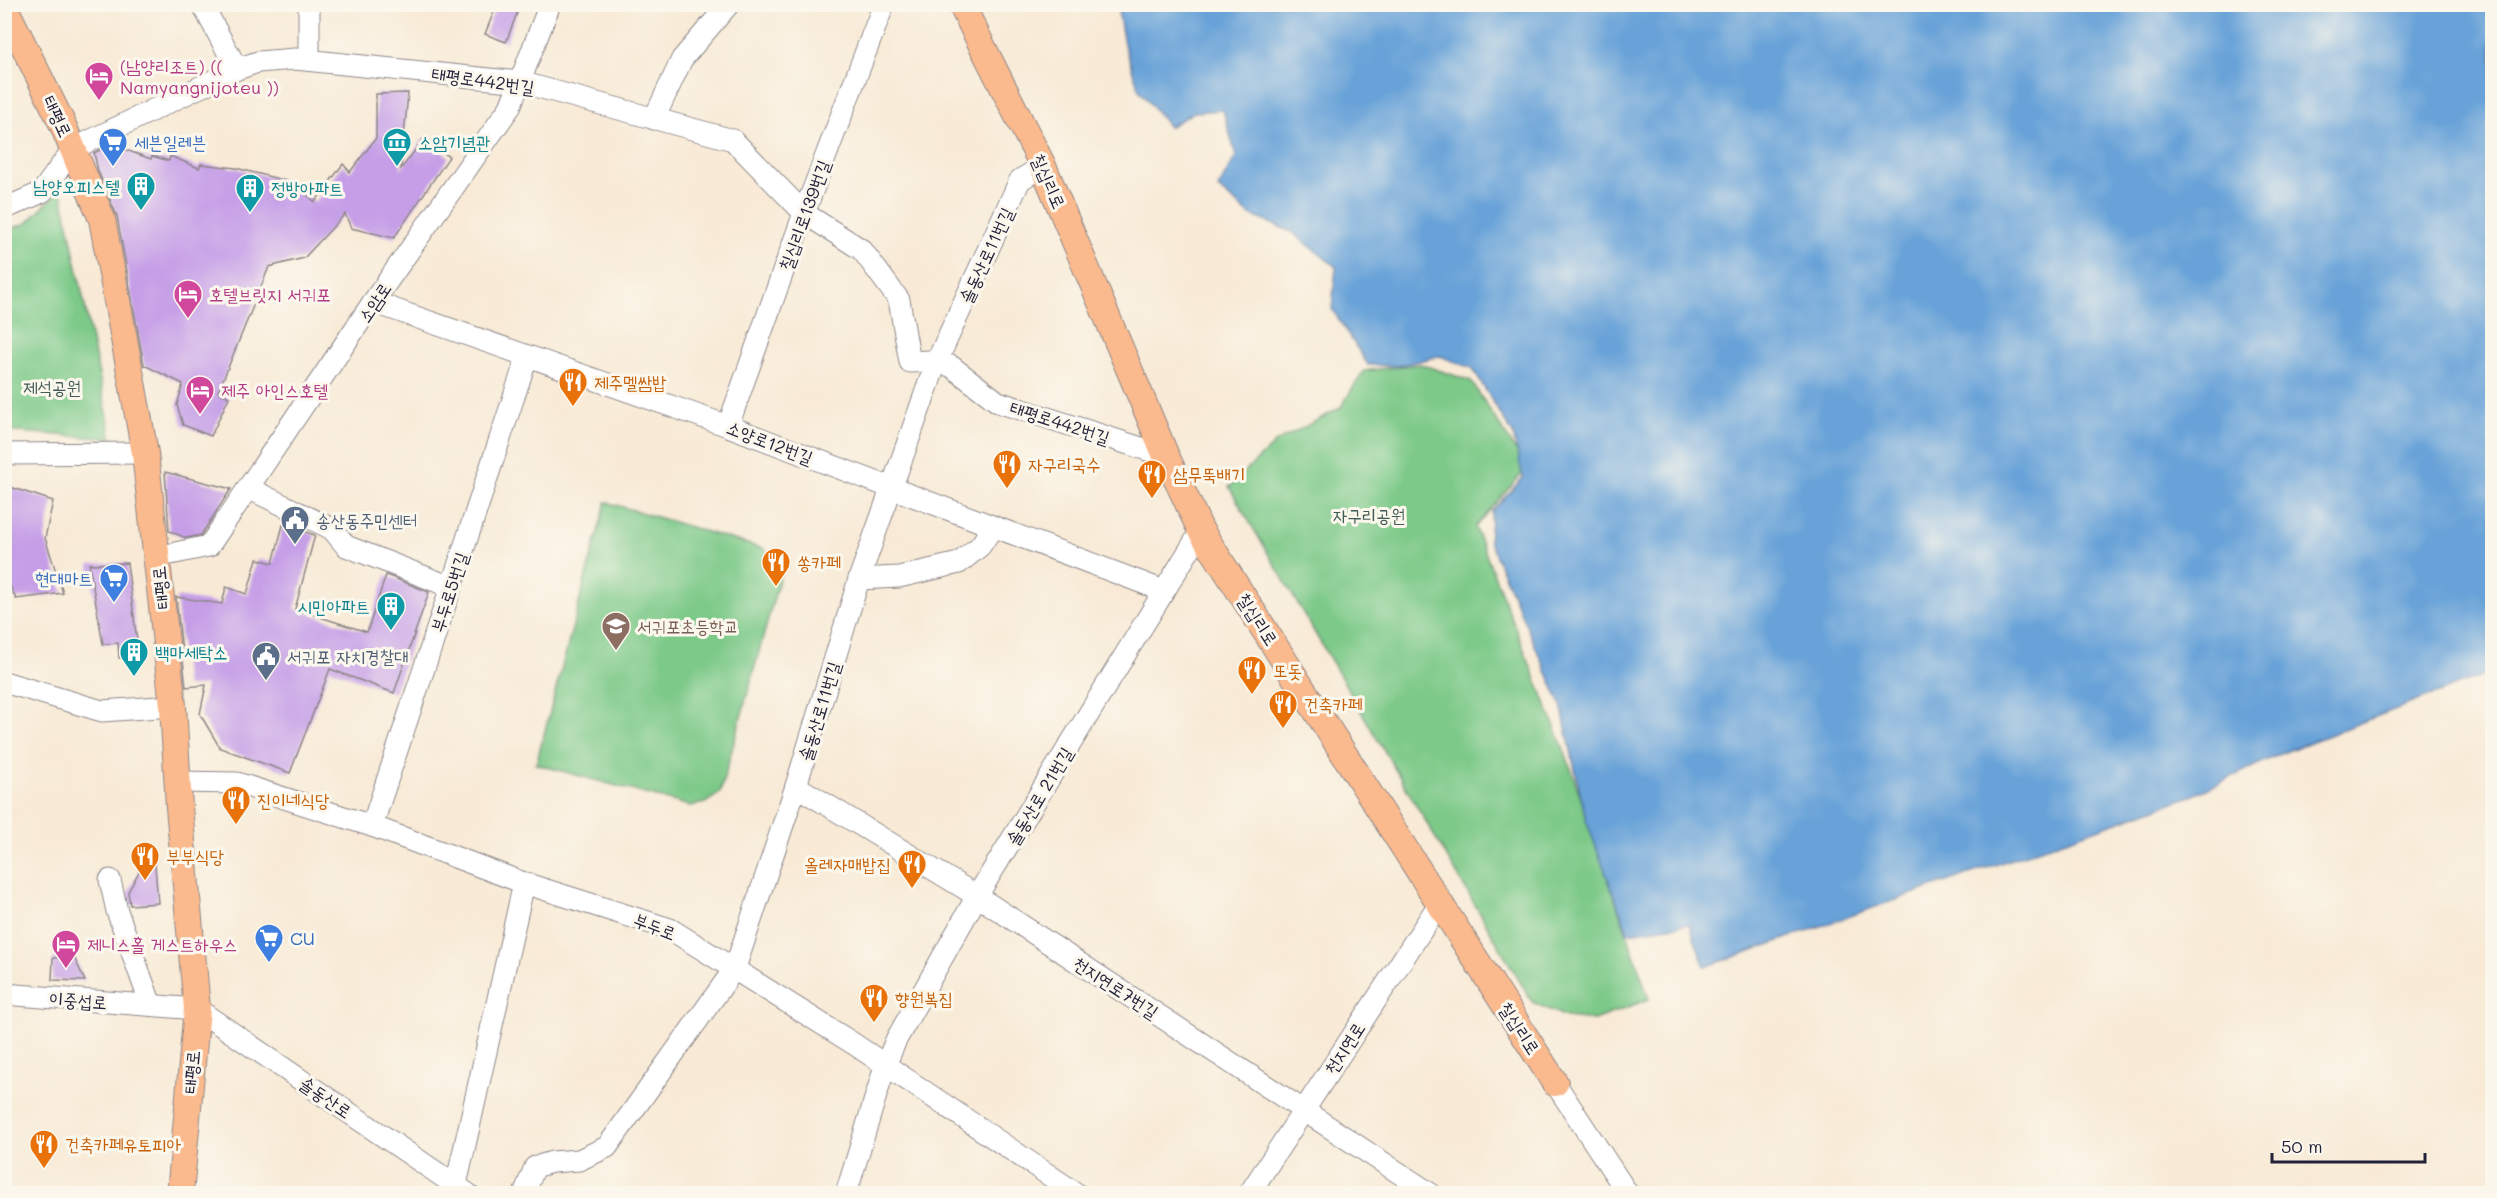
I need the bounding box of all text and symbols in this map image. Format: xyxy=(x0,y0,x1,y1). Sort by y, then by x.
place label: (남양리조트) (( Namyangnijoteu )) xyxy=(120,54,279,99)
hotel icon: (남양리조트) (( Namyangnijoteu )) xyxy=(83,60,115,102)
street label: 태평로442번길 xyxy=(430,61,536,99)
street label: 태평로 xyxy=(38,91,78,141)
supermarket icon: 세븐일레븐 xyxy=(97,126,129,168)
museum icon: 소암기념관 xyxy=(381,126,413,168)
place label: 세븐일레븐 xyxy=(134,130,206,154)
place label: 소암기념관 xyxy=(418,130,490,154)
street label: 칠십리로 xyxy=(1026,150,1072,212)
street label: 칠십리로139번길 xyxy=(773,156,835,274)
building icon: 남양오피스텔 xyxy=(125,170,157,212)
building icon: 정방아파트 xyxy=(234,172,266,214)
place label: 남양오피스텔 xyxy=(33,174,120,198)
place label: 정방아파트 xyxy=(271,176,343,200)
street label: 솔동산로11번길 xyxy=(953,203,1019,307)
street label: 소암로 xyxy=(352,277,396,327)
hotel icon: 호텔브릿지 서귀포 xyxy=(172,278,204,320)
place label: 호텔브릿지 서귀포 xyxy=(209,282,331,306)
restaurant icon: 제주멜쌈밥 xyxy=(557,366,589,408)
place label: 제주멜쌈밥 xyxy=(594,370,667,394)
hotel icon: 제주 아인스호텔 xyxy=(184,374,216,416)
park label: 제석공원 xyxy=(23,375,81,399)
place label: 제주 아인스호텔 xyxy=(221,378,328,402)
street label: 태평로442번길 xyxy=(1007,395,1113,450)
street label: 소양로12번길 xyxy=(723,415,817,470)
restaurant icon: 자구리국수 xyxy=(991,448,1023,490)
place label: 자구리국수 xyxy=(1028,452,1100,476)
restaurant icon: 삼무뚝배기 xyxy=(1136,458,1168,500)
place label: 삼무뚝배기 xyxy=(1173,462,1245,486)
park label: 자구리공원 xyxy=(1333,503,1405,527)
public building icon: 송산동주민센터 xyxy=(279,504,311,546)
place label: 송산동주민센터 xyxy=(316,508,417,532)
restaurant icon: 쏭카페 xyxy=(760,546,792,588)
street label: 부두로5번길 xyxy=(425,548,473,635)
place label: 쏭카페 xyxy=(797,550,841,574)
supermarket icon: 현대마트 xyxy=(98,562,130,604)
street label: 태평로 xyxy=(146,565,174,611)
place label: 현대마트 xyxy=(35,566,93,590)
street label: 칠십리로 xyxy=(1232,588,1284,650)
building icon: 시민아파트 xyxy=(375,590,407,632)
place label: 시민아파트 xyxy=(298,594,370,618)
school or university icon: 서귀포초등학교 xyxy=(600,610,632,652)
place label: 서귀포초등학교 xyxy=(637,614,738,638)
building icon: 백마세탁소 xyxy=(118,636,150,678)
place label: 백마세탁소 xyxy=(155,640,227,664)
public building icon: 서귀포 자치경찰대 xyxy=(250,640,282,682)
place label: 서귀포 자치경찰대 xyxy=(287,644,409,668)
restaurant icon: 또돗 xyxy=(1236,654,1268,696)
street label: 솔동산로11번길 xyxy=(792,658,846,764)
place label: 또돗 xyxy=(1273,658,1302,682)
restaurant icon: 건축카페 xyxy=(1267,688,1299,730)
place label: 건축카페 xyxy=(1304,692,1362,716)
street label: 솔동산로 21번길 xyxy=(1000,742,1078,850)
restaurant icon: 진이네식당 xyxy=(220,784,252,826)
place label: 진이네식당 xyxy=(257,788,330,812)
restaurant icon: 부부식당 xyxy=(129,840,161,882)
place label: 부부식당 xyxy=(166,844,224,868)
restaurant icon: 올레자매밥집 xyxy=(896,848,928,890)
place label: 올레자매밥집 xyxy=(804,852,891,876)
street label: 부두로 xyxy=(630,907,680,945)
supermarket icon: CU xyxy=(253,922,285,964)
place label: CU xyxy=(290,926,315,950)
hotel icon: 제니스홀 게스트하우스 xyxy=(50,928,82,970)
place label: 제니스홀 게스트하우스 xyxy=(87,932,238,956)
street label: 천지연로7번길 xyxy=(1069,951,1164,1024)
restaurant icon: 향원복집 xyxy=(858,982,890,1024)
street label: 이중섭로 xyxy=(48,986,108,1014)
place label: 향원복집 xyxy=(895,986,953,1010)
street label: 칠십리로 xyxy=(1494,997,1546,1059)
street label: 천지연로 xyxy=(1318,1017,1370,1079)
street label: 태평로 xyxy=(177,1049,205,1095)
street label: 솔동산로 xyxy=(295,1071,357,1123)
scale bar xyxy=(2272,1126,2425,1164)
restaurant icon: 건축카페유토피아 xyxy=(28,1128,60,1170)
place label: 건축카페유토피아 xyxy=(65,1132,181,1156)
text: 50 m xyxy=(2281,1134,2323,1158)

